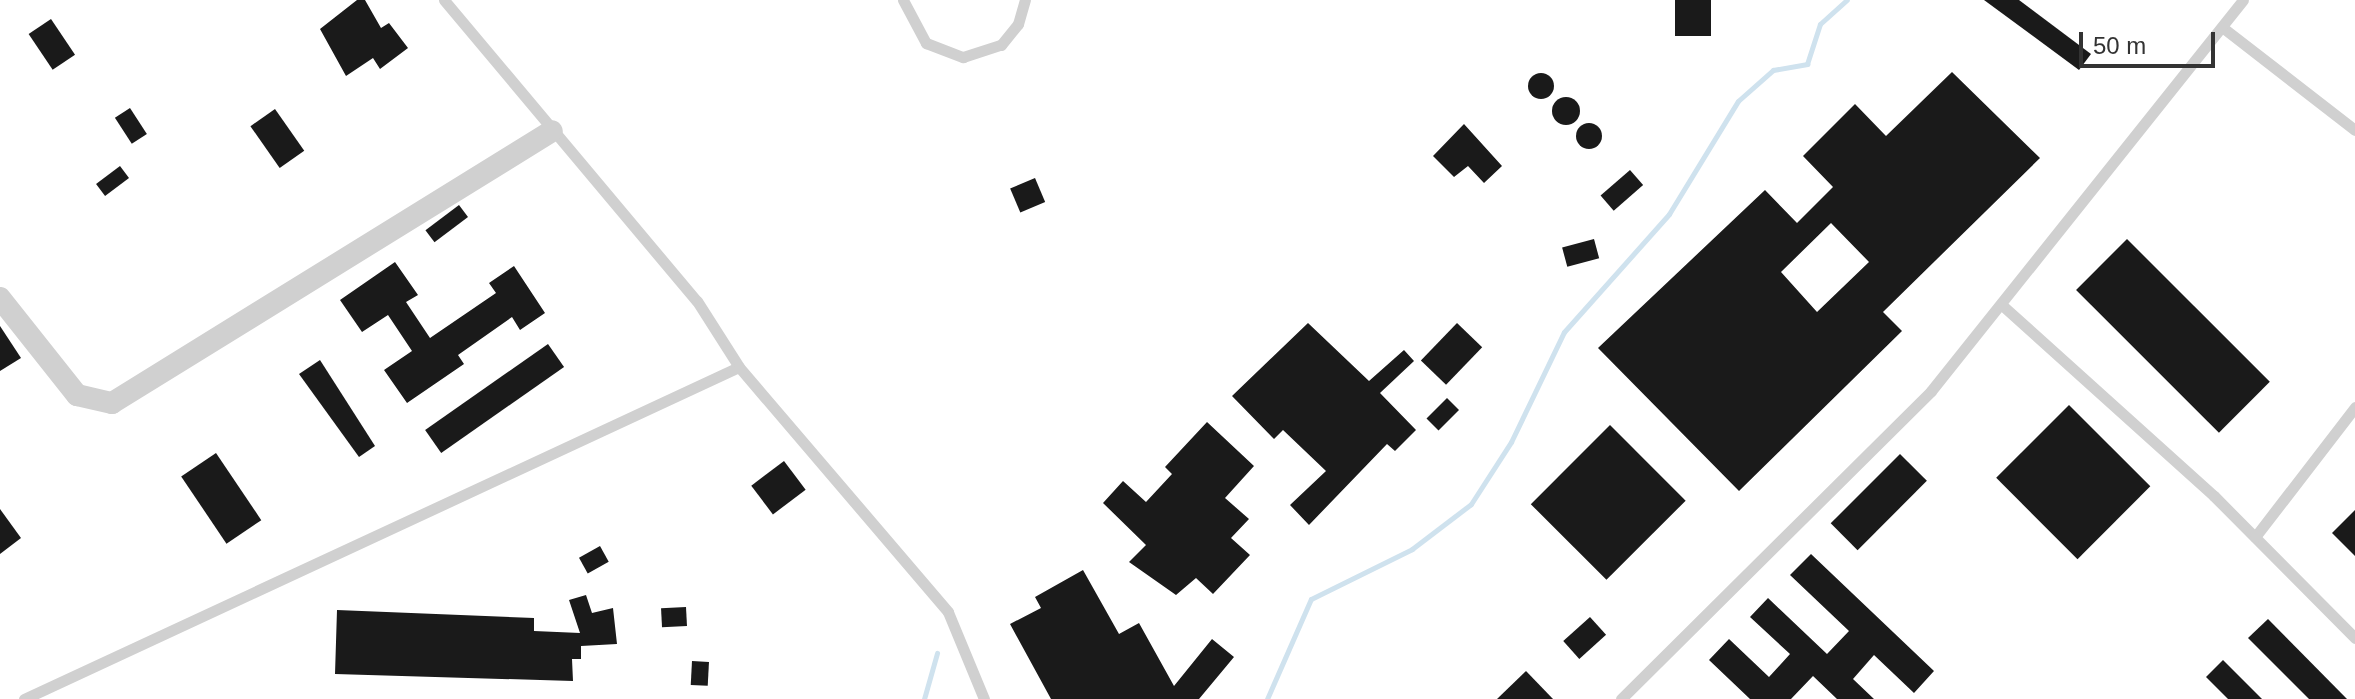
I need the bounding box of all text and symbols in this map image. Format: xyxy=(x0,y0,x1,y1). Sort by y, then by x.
scale bar xyxy=(2083,16,2219,66)
text: 50 m xyxy=(2093,32,2146,59)

